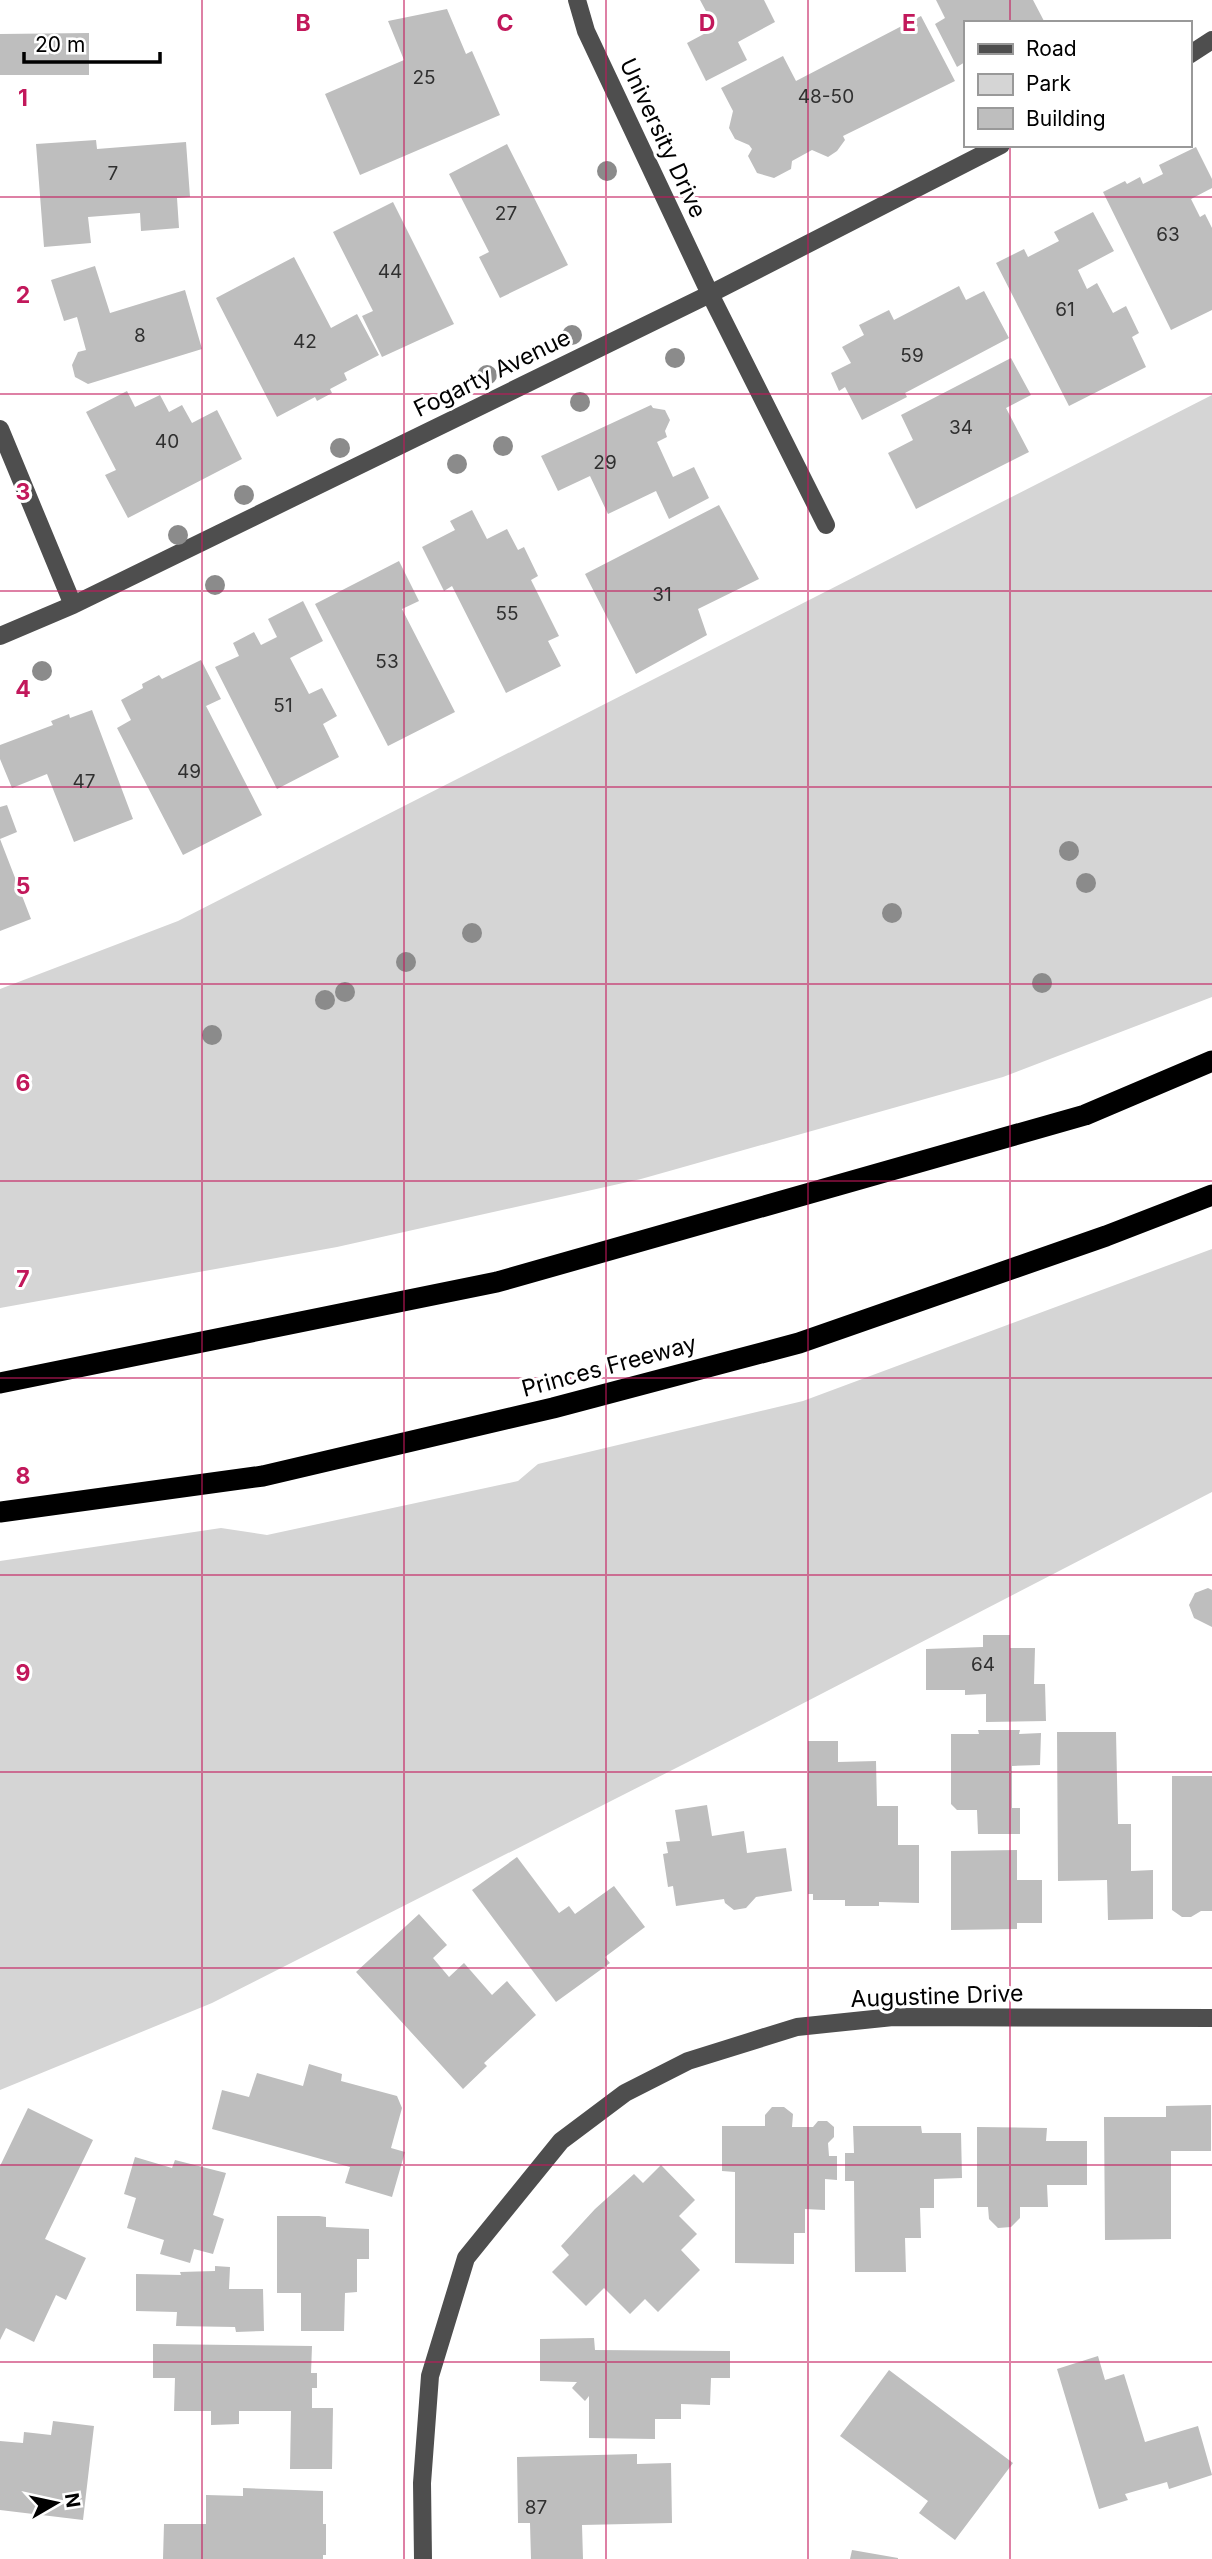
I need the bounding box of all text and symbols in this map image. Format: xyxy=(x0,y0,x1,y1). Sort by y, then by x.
text: B xyxy=(295,9,311,37)
text: C xyxy=(496,9,514,37)
text: D xyxy=(699,9,715,37)
text: E xyxy=(902,9,916,37)
scale bar xyxy=(24,21,161,65)
legend xyxy=(964,21,1191,147)
text: 20 m xyxy=(35,32,85,57)
text: Road xyxy=(1026,36,1077,61)
street label: University Drive xyxy=(614,54,712,222)
house number: 25 xyxy=(412,66,436,89)
text: Park xyxy=(1026,71,1071,96)
text: 1 xyxy=(18,84,28,112)
house number: 48-50 xyxy=(798,85,854,108)
text: Building xyxy=(1026,106,1106,131)
house number: 7 xyxy=(108,162,118,185)
house number: 27 xyxy=(495,202,517,225)
house number: 63 xyxy=(1156,223,1180,246)
house number: 44 xyxy=(378,260,402,283)
text: 2 xyxy=(16,281,30,309)
house number: 61 xyxy=(1055,298,1075,321)
street label: Fogarty Avenue xyxy=(409,323,575,423)
house number: 8 xyxy=(134,324,146,347)
house number: 42 xyxy=(293,330,317,353)
house number: 59 xyxy=(900,344,924,367)
house number: 34 xyxy=(949,416,973,439)
house number: 40 xyxy=(155,430,179,453)
house number: 29 xyxy=(593,451,617,474)
text: 3 xyxy=(16,478,30,506)
house number: 31 xyxy=(652,583,672,606)
house number: 55 xyxy=(495,602,519,625)
house number: 53 xyxy=(375,650,399,673)
text: 4 xyxy=(15,675,31,703)
house number: 51 xyxy=(273,694,293,717)
house number: 49 xyxy=(177,760,201,783)
house number: 47 xyxy=(72,770,96,793)
text: 5 xyxy=(16,872,30,900)
text: 6 xyxy=(16,1069,30,1097)
text: 7 xyxy=(16,1265,30,1293)
street label: Princes Freeway xyxy=(518,1329,700,1403)
text: 8 xyxy=(16,1462,30,1490)
house number: 64 xyxy=(971,1653,995,1676)
text: 9 xyxy=(16,1659,30,1687)
street label: Augustine Drive xyxy=(850,1979,1024,2013)
north arrow xyxy=(21,2468,91,2538)
text: N xyxy=(60,2491,85,2509)
house number: 87 xyxy=(525,2496,547,2519)

